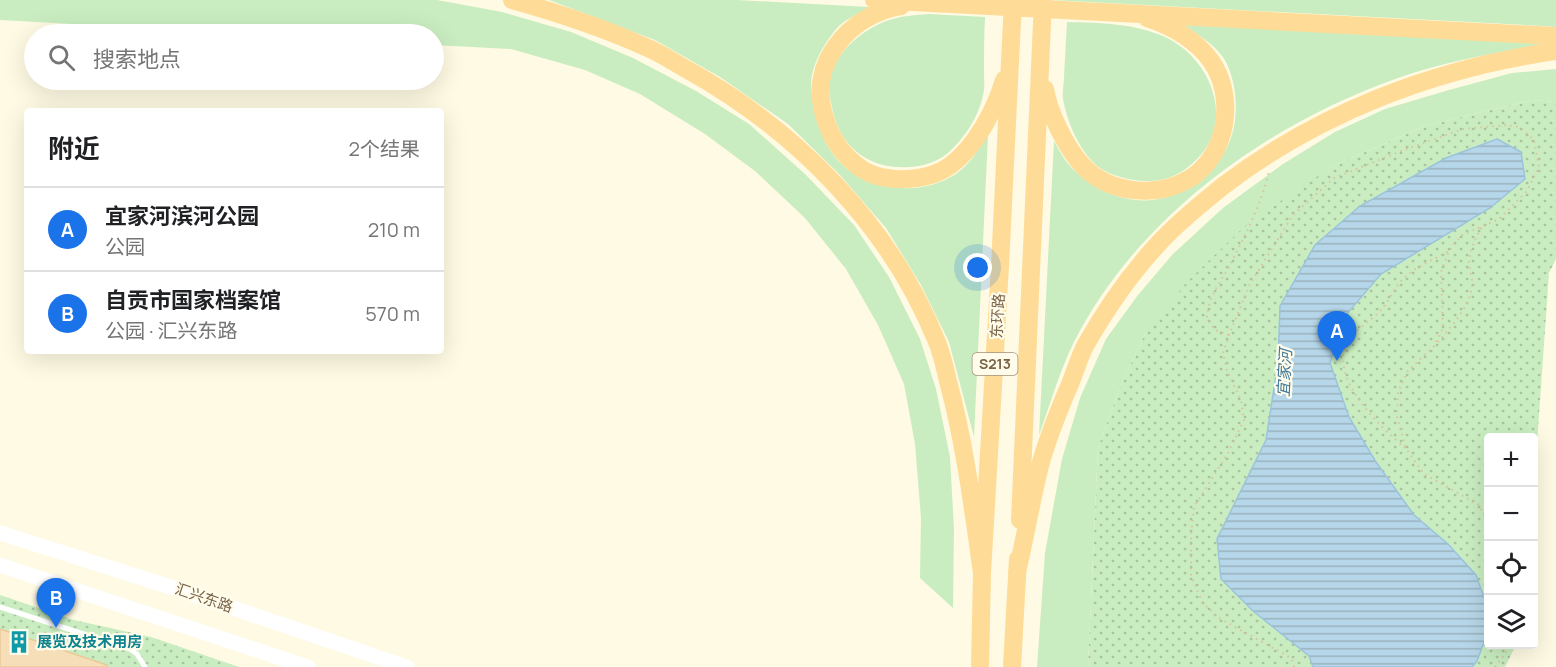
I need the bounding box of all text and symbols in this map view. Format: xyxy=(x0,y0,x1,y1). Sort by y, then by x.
search box xyxy=(24,24,444,90)
icon: search xyxy=(45,41,78,74)
text: 搜索地点 xyxy=(93,44,181,74)
text: 附近 xyxy=(48,130,100,166)
text: 2个结果 xyxy=(349,135,420,162)
text: 宜家河滨河公园 xyxy=(105,201,259,231)
text: A xyxy=(61,216,74,243)
text: 210 m xyxy=(368,216,420,243)
text: 公园 xyxy=(105,233,145,260)
your location xyxy=(963,253,992,282)
text: 自贡市国家档案馆 xyxy=(105,285,281,315)
street label: 东环路 xyxy=(986,293,1009,339)
text: B xyxy=(61,300,74,327)
text: 570 m xyxy=(365,300,420,327)
pin: A xyxy=(1318,312,1356,361)
text: 公园 · 汇兴东路 xyxy=(105,317,238,344)
water label: 宜家河 xyxy=(1272,345,1296,398)
road number: S213 xyxy=(972,353,1018,375)
map controls xyxy=(1484,433,1538,649)
button: + xyxy=(1484,433,1538,487)
button: − xyxy=(1484,487,1538,541)
button: locate xyxy=(1484,541,1538,595)
pin: B xyxy=(36,578,76,628)
street label: 汇兴东路 xyxy=(172,578,236,617)
button: layers xyxy=(1484,595,1538,649)
building icon: 展览及技术用房 xyxy=(6,629,32,655)
place label: 展览及技术用房 xyxy=(37,631,142,652)

